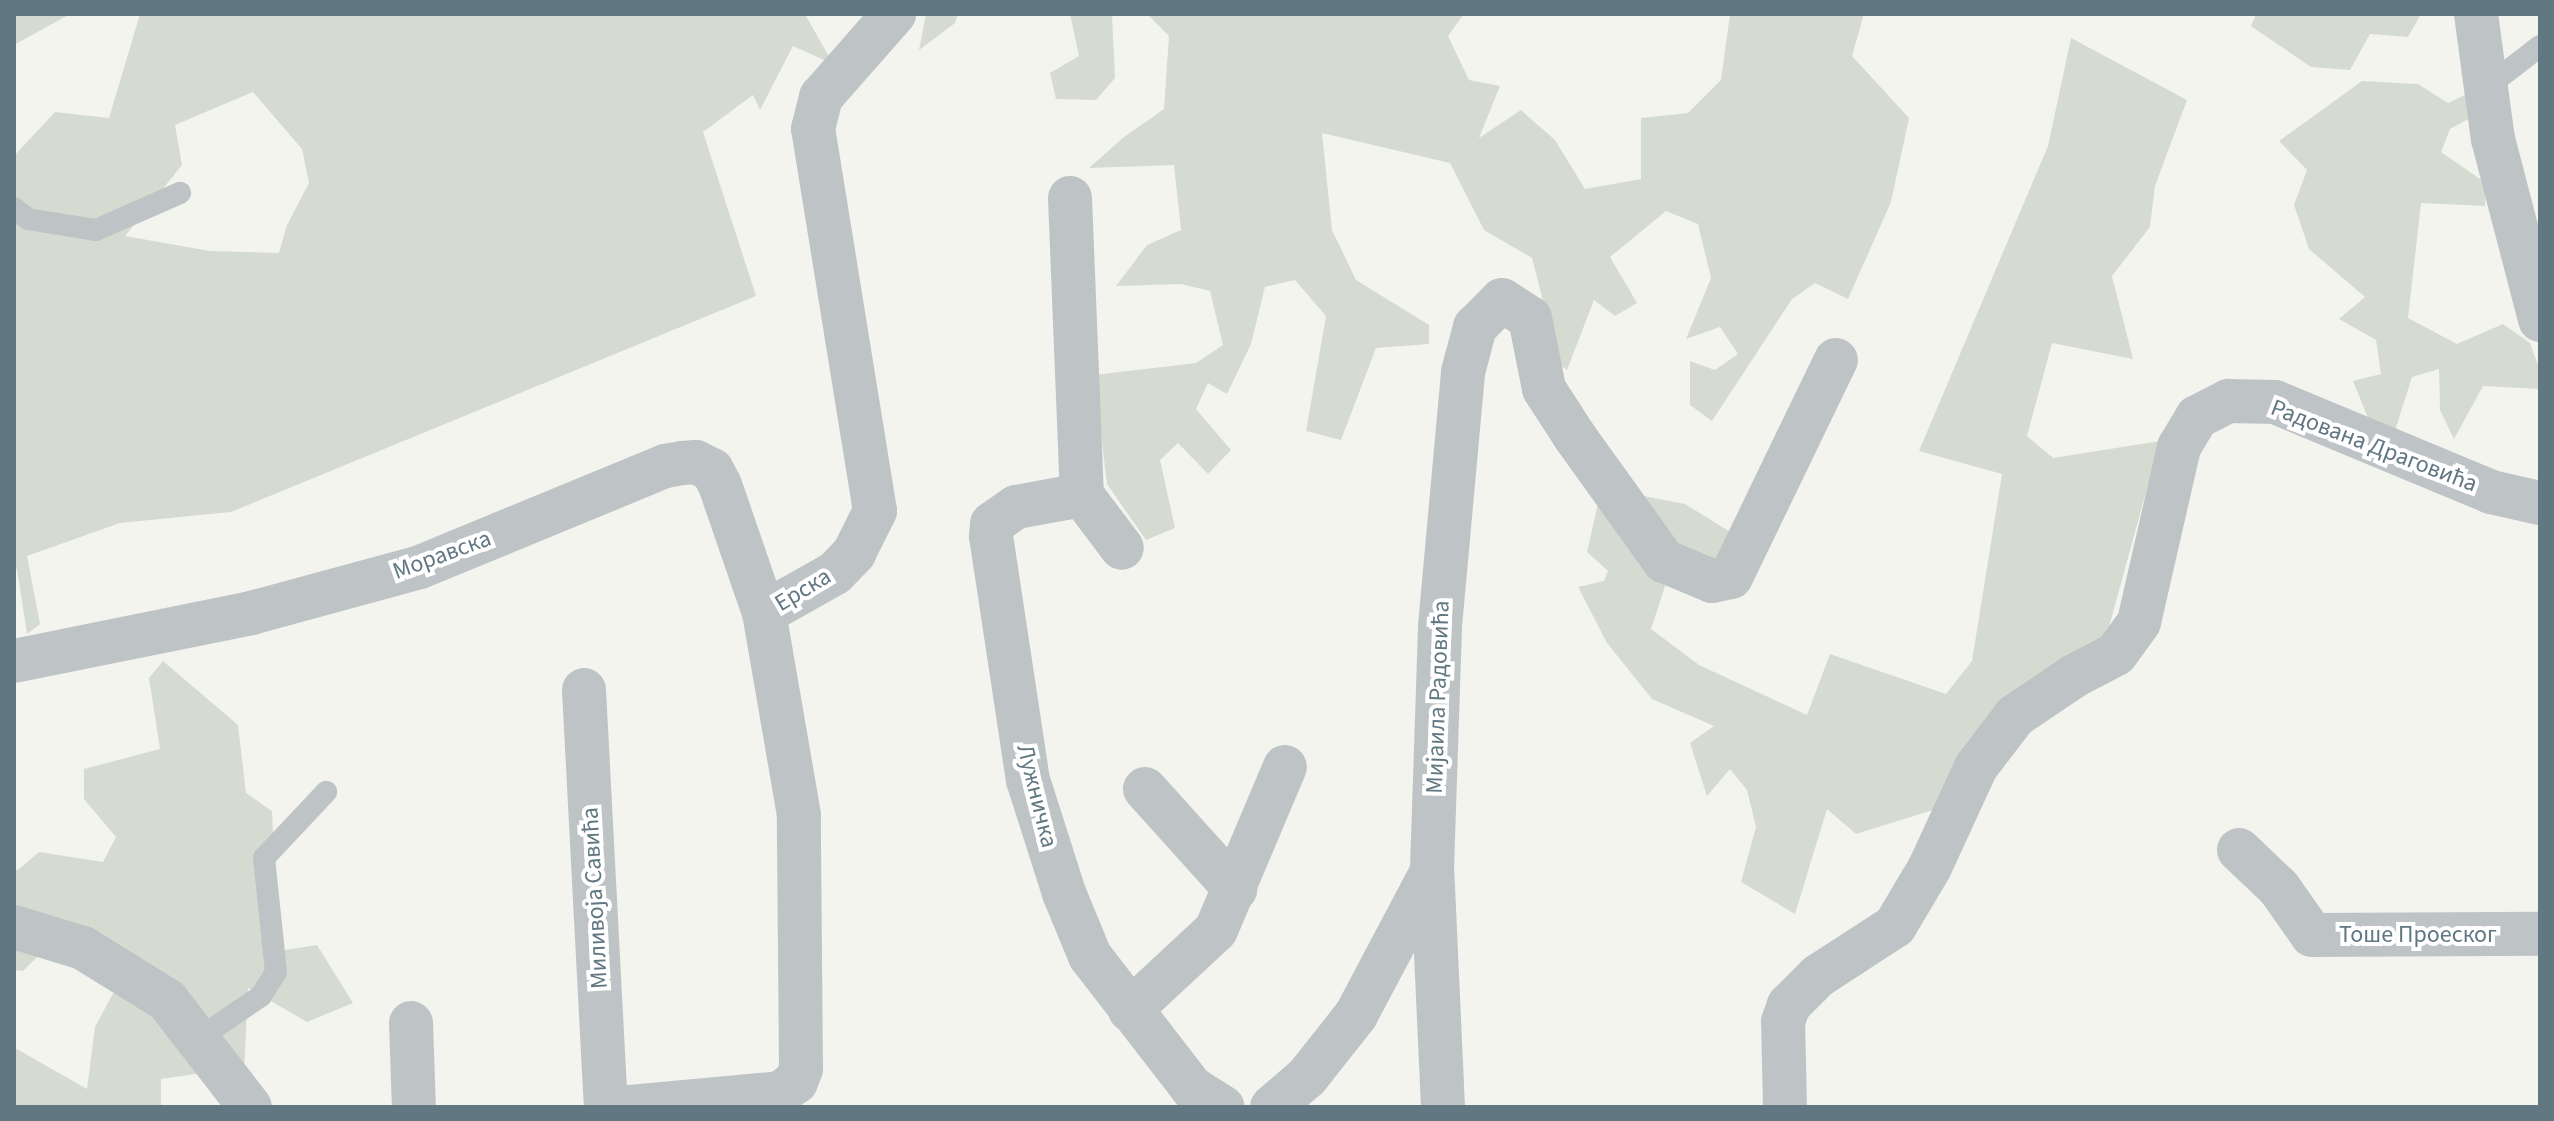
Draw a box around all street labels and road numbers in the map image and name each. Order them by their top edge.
street label: Радована Драговића [2267,393,2481,499]
street label: Моравска [389,524,495,586]
street label: Ерска [770,562,836,618]
street label: Мијаила Радовића [1420,600,1456,794]
street label: Лужничка [1010,741,1064,851]
street label: Миливоја Савића [576,806,614,990]
street label: Тоше Проеског [2339,921,2497,949]

